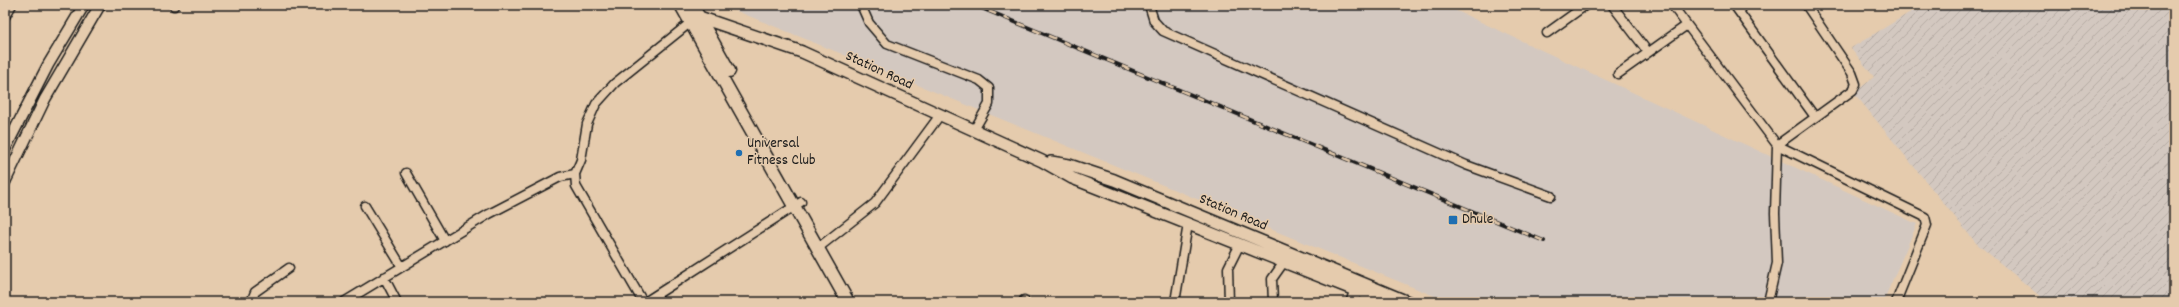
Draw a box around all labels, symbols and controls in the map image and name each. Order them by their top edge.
street label: Station Road [841,46,917,96]
place label: Universal Fitness Club [747,133,816,172]
marker: Universal Fitness Club [734,148,744,158]
street label: Station Road [1195,189,1271,237]
place label: Dhule [1462,209,1494,231]
marker: Dhule [1447,214,1459,226]

